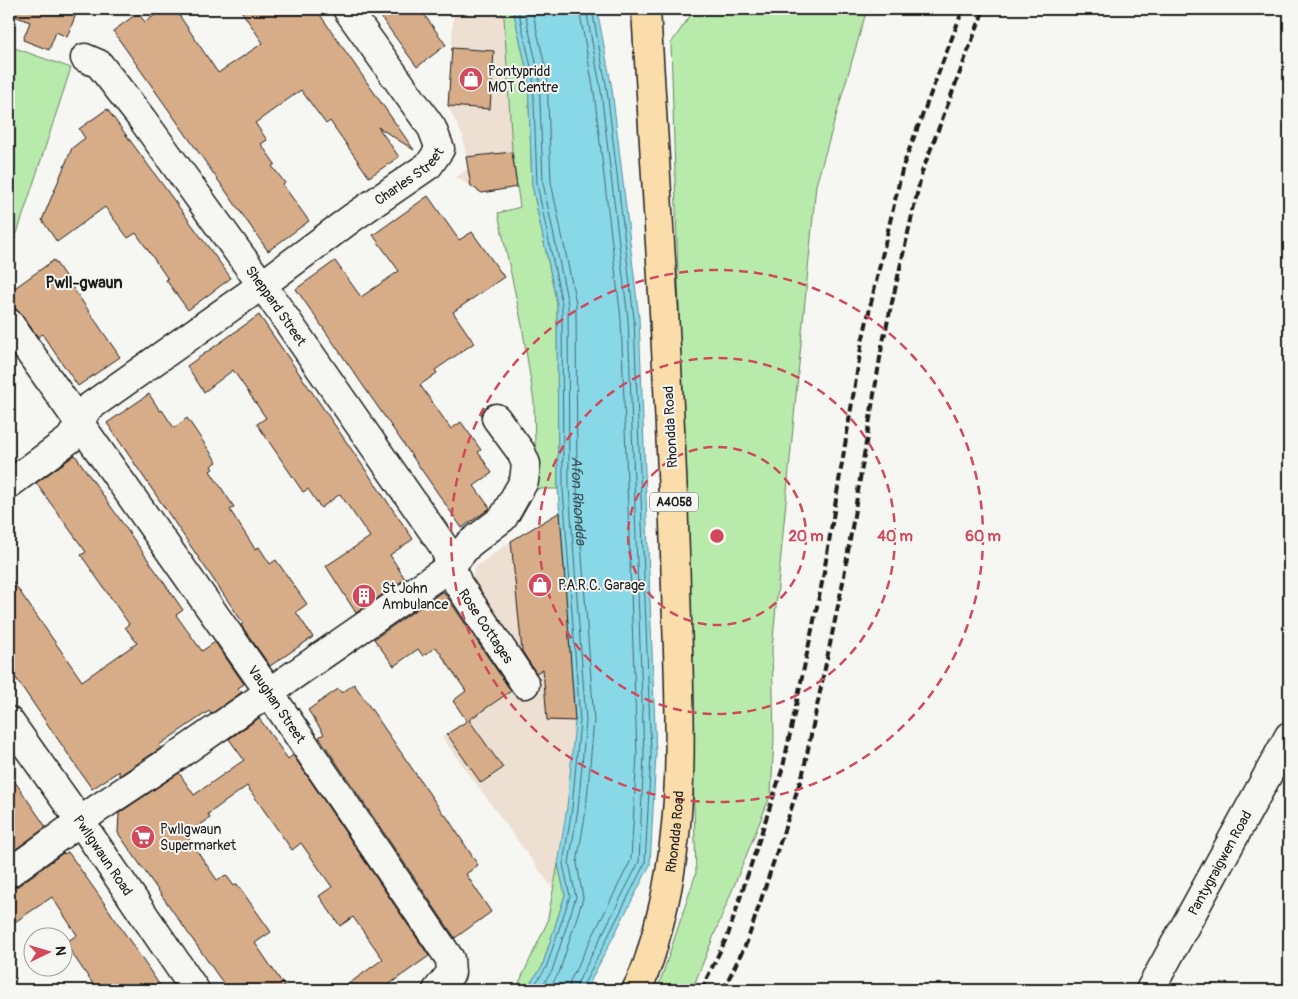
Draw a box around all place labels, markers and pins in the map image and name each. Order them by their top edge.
place label: Pontypridd MOT Centre [488,63,558,96]
shop icon: Pontypridd MOT Centre [458,66,484,92]
centre of rings [708,527,726,545]
shop icon: P.A.R.C. Garage [527,572,553,598]
place label: P.A.R.C. Garage [558,577,645,594]
place label: St John Ambulance [382,580,449,613]
building icon: St John Ambulance [351,583,377,609]
place label: Pwllgwaun Supermarket [160,821,236,854]
supermarket icon: Pwllgwaun Supermarket [130,824,156,850]

